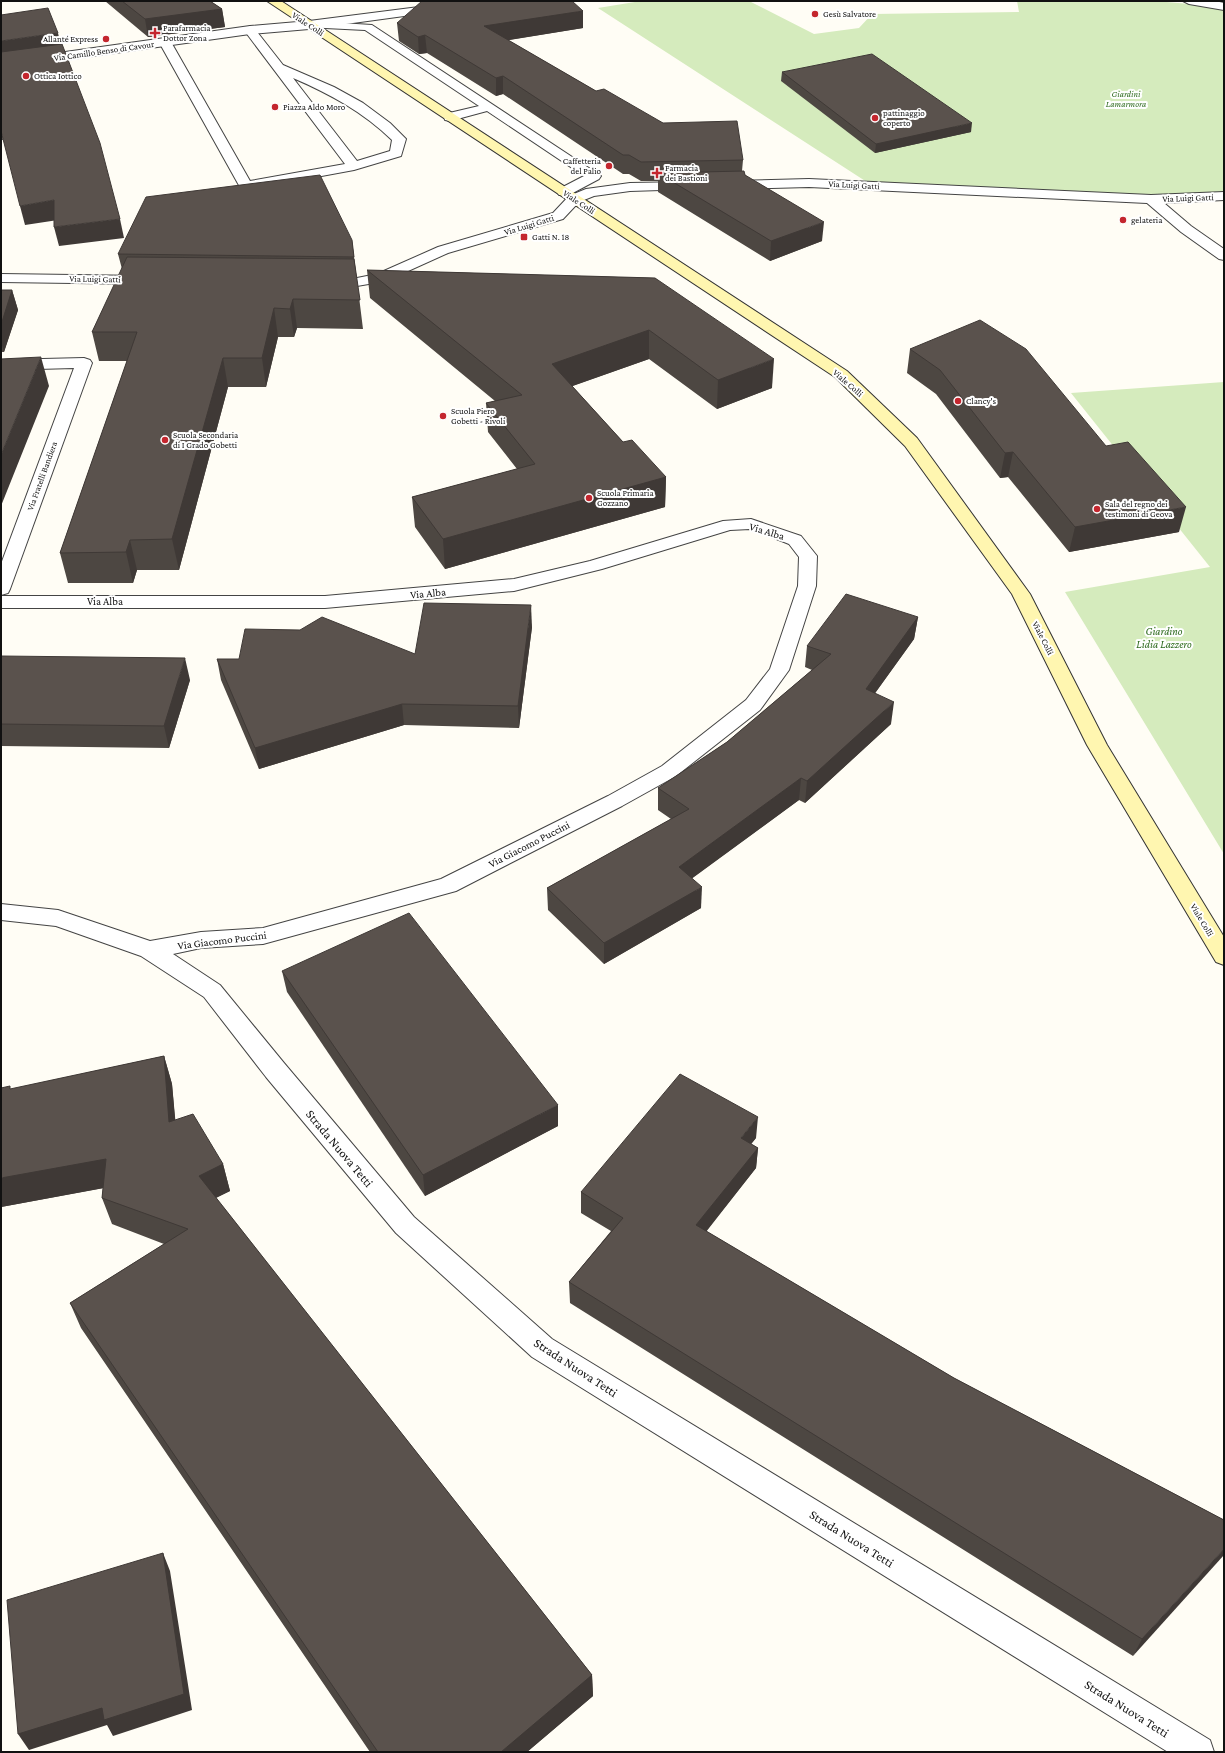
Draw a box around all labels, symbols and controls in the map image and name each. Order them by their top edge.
marker: Gesù Salvatore [810,9,820,19]
place label: Gesù Salvatore [823,9,876,19]
street label: Viale Colli [290,10,326,38]
place label: Parafarmacia Dottor Zona [163,23,210,43]
marker: Parafarmacia Dottor Zona [150,28,160,38]
place label: Allanté Express [43,34,98,44]
marker: Allanté Express [101,34,111,44]
street label: Via Camillo Benso di Cavour [53,39,156,63]
marker: Ottica Iottico [21,71,31,81]
place label: Ottica Iottico [34,71,82,81]
park label: Giardini Lamarmora [1106,89,1147,109]
marker: Piazza Aldo Moro [270,102,280,112]
place label: Piazza Aldo Moro [283,102,346,112]
place label: pattinaggio coperto [883,108,925,128]
marker: pattinaggio coperto [870,113,880,123]
place label: Caffetteria del Palio [563,156,602,176]
marker: Caffetteria del Palio [604,161,614,171]
place label: Farmacia dei Bastioni [665,163,708,183]
marker: Farmacia dei Bastioni [652,168,662,178]
street label: Via Luigi Gatti [828,179,881,191]
street label: Viale Colli [561,188,597,216]
street label: Via Luigi Gatti [1162,192,1214,204]
street label: Via Luigi Gatti [503,213,556,237]
marker: gelateria [1118,215,1128,225]
place label: gelateria [1131,215,1162,225]
marker: Gatti N. 18 [519,232,529,242]
place label: Gatti N. 18 [532,232,569,242]
street label: Via Luigi Gatti [69,274,121,284]
street label: Viale Colli [831,367,865,399]
marker: Clancy's [953,396,963,406]
place label: Clancy's [966,396,997,406]
place label: Scuola Piero Gobetti - Rivoli [451,406,506,426]
marker: Scuola Piero Gobetti - Rivoli [438,411,448,421]
place label: Scuola Secondaria di I Grado Gobetti [173,430,238,450]
marker: Scuola Secondaria di I Grado Gobetti [160,435,170,445]
street label: Via Fratelli Bandiera [25,440,59,512]
place label: Scuola Primaria Gozzano [597,488,654,508]
marker: Scuola Primaria Gozzano [584,493,594,503]
place label: Sala del regno dei testimoni di Geova [1105,499,1172,519]
marker: Sala del regno dei testimoni di Geova [1092,504,1102,514]
street label: Via Alba [748,520,786,542]
street label: Via Alba [410,585,446,601]
street label: Via Alba [87,595,123,607]
street label: Viale Colli [1030,620,1056,657]
park label: Giardino Lidia Lazzero [1136,625,1192,650]
street label: Via Giacomo Puccini [486,818,572,870]
street label: Viale Colli [1188,902,1216,939]
street label: Via Giacomo Puccini [177,929,267,951]
street label: Strada Nuova Tetti [303,1107,377,1191]
street label: Strada Nuova Tetti [531,1335,621,1400]
street label: Strada Nuova Tetti [807,1506,897,1571]
street label: Strada Nuova Tetti [1082,1676,1172,1741]

